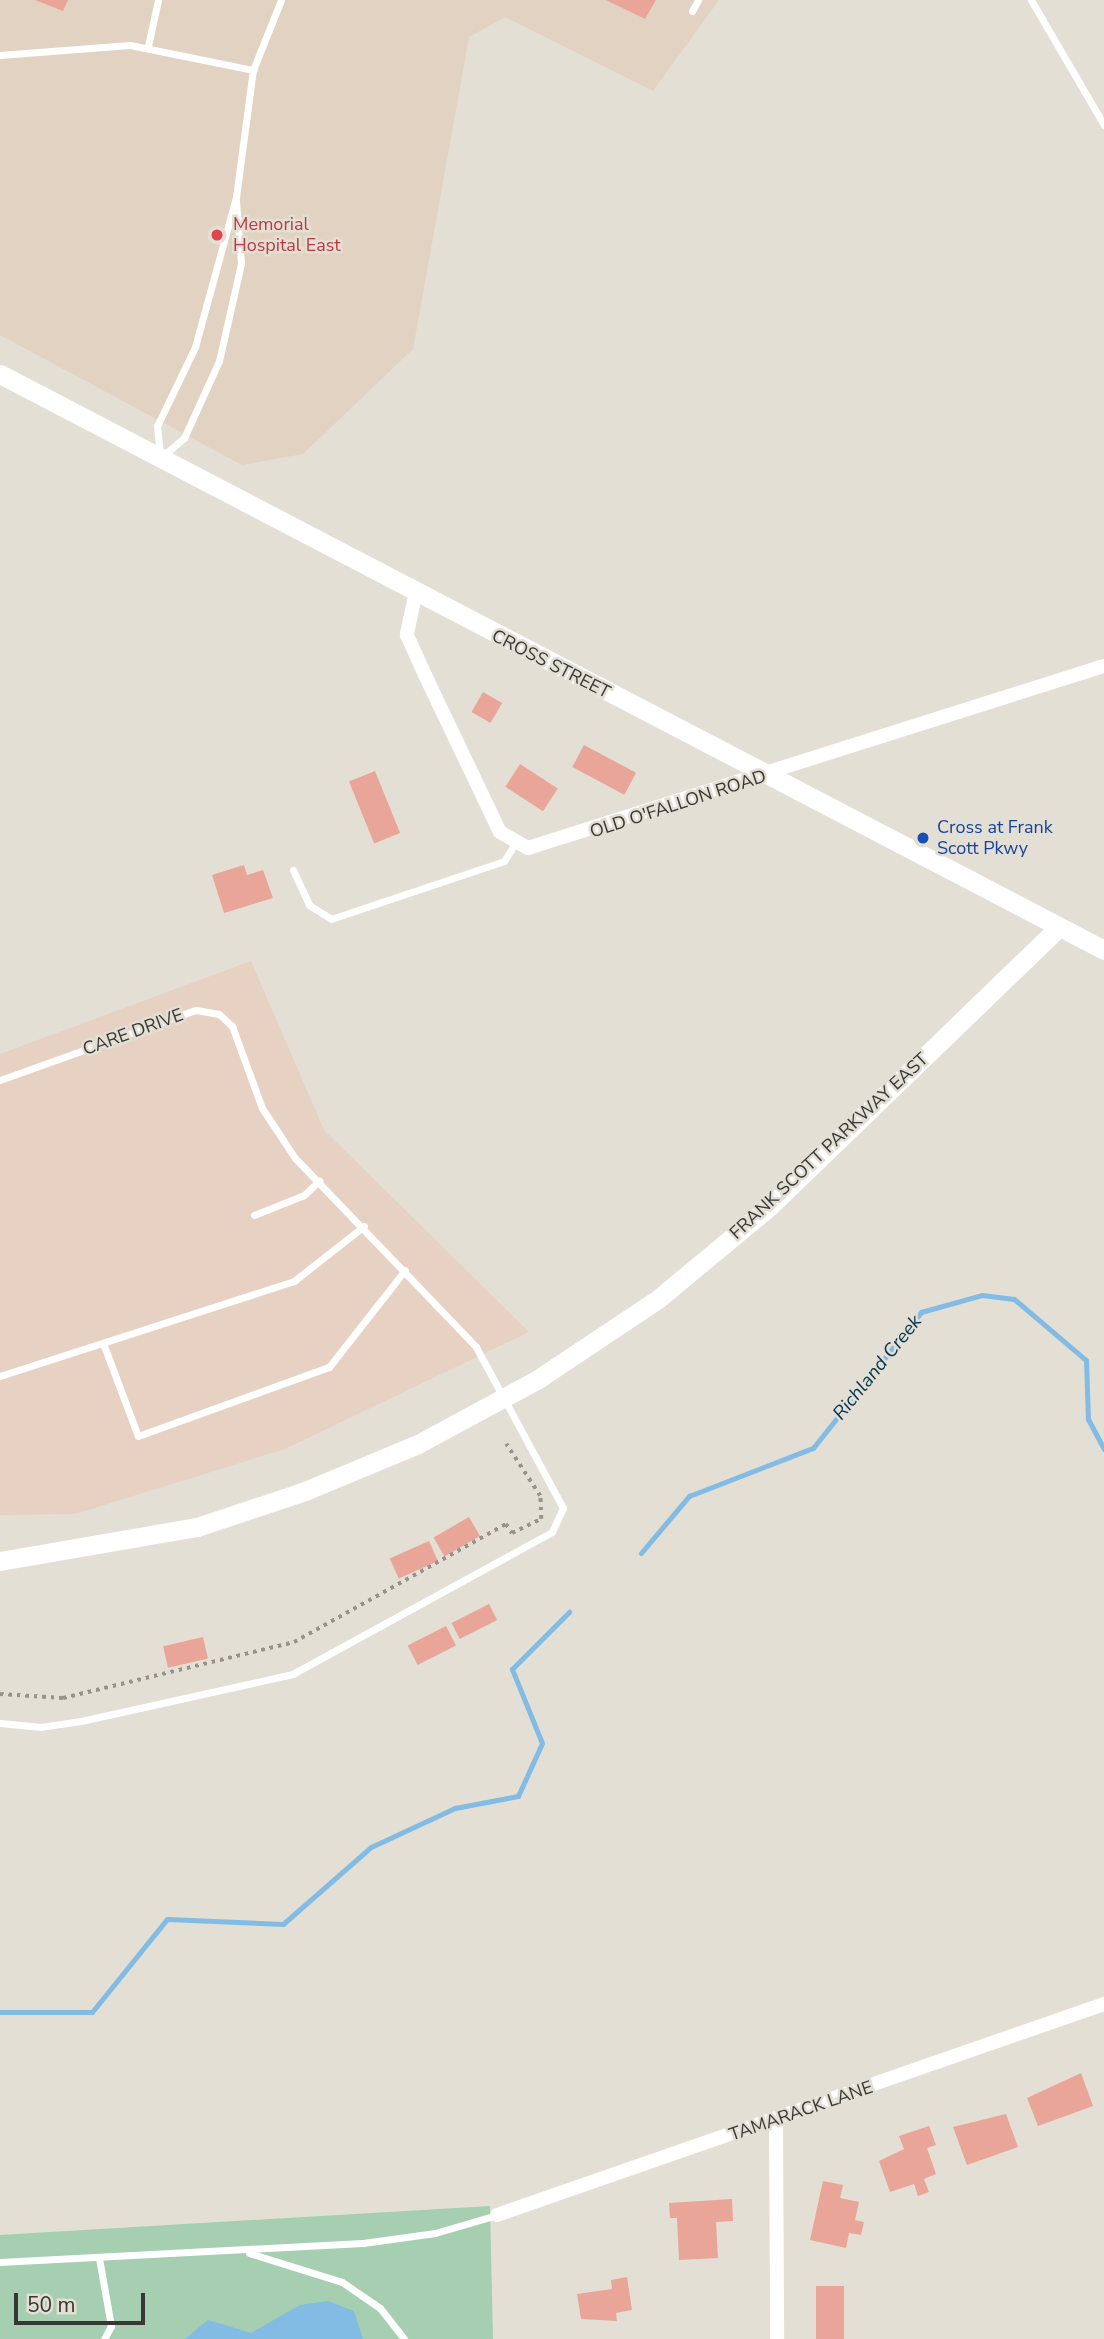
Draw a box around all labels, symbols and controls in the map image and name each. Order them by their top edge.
place label: Memorial Hospital East [233,214,341,256]
marker: Memorial Hospital East [207,225,227,245]
street label: CROSS STREET [488,625,614,703]
street label: OLD O'FALLON ROAD [587,765,769,843]
place label: Cross at Frank Scott Pkwy [937,817,1053,860]
marker: Cross at Frank Scott Pkwy [915,830,931,846]
street label: CARE DRIVE [80,1004,186,1060]
street label: FRANK SCOTT PARKWAY EAST [725,1048,933,1244]
water label: Richland Creek [829,1311,927,1425]
street label: TAMARACK LANE [726,2076,876,2146]
scale bar [18,2280,149,2324]
text: 50 m [27,2291,76,2319]

